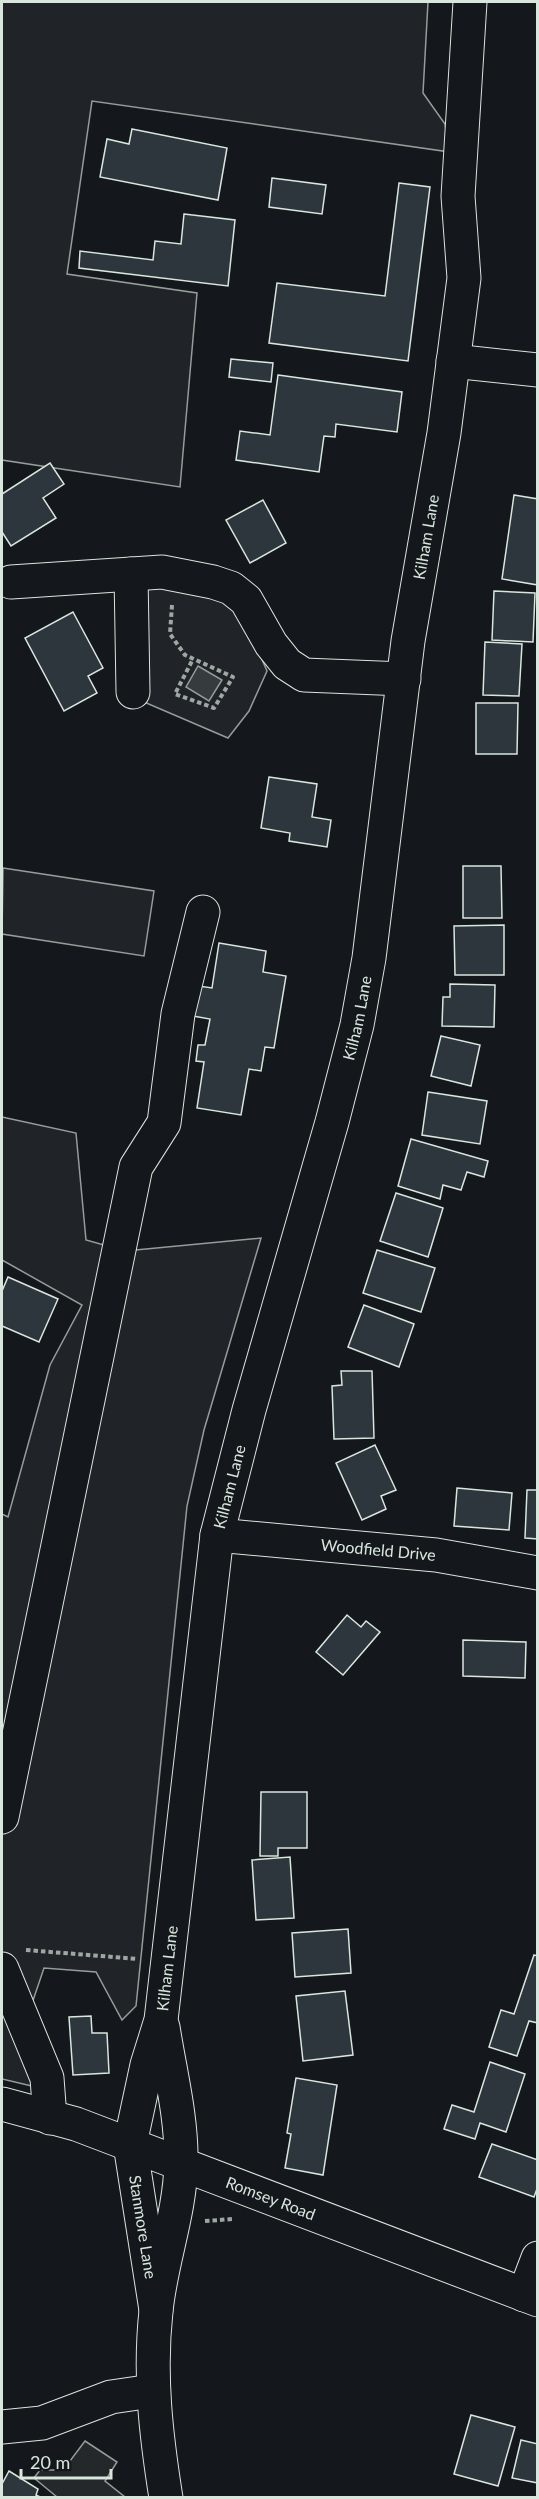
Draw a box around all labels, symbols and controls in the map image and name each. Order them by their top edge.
street label: Kilham Lane [409,493,442,581]
street label: Kilham Lane [338,974,375,1062]
street label: Kilham Lane [209,1443,249,1531]
street label: Woodfield Drive [320,1535,437,1564]
street label: Kilham Lane [152,1924,181,2012]
street label: Romsey Road [223,2172,318,2223]
street label: Stanmore Lane [126,2174,161,2280]
scale bar [21,2442,111,2480]
text: 20 m [30,2451,70,2473]

